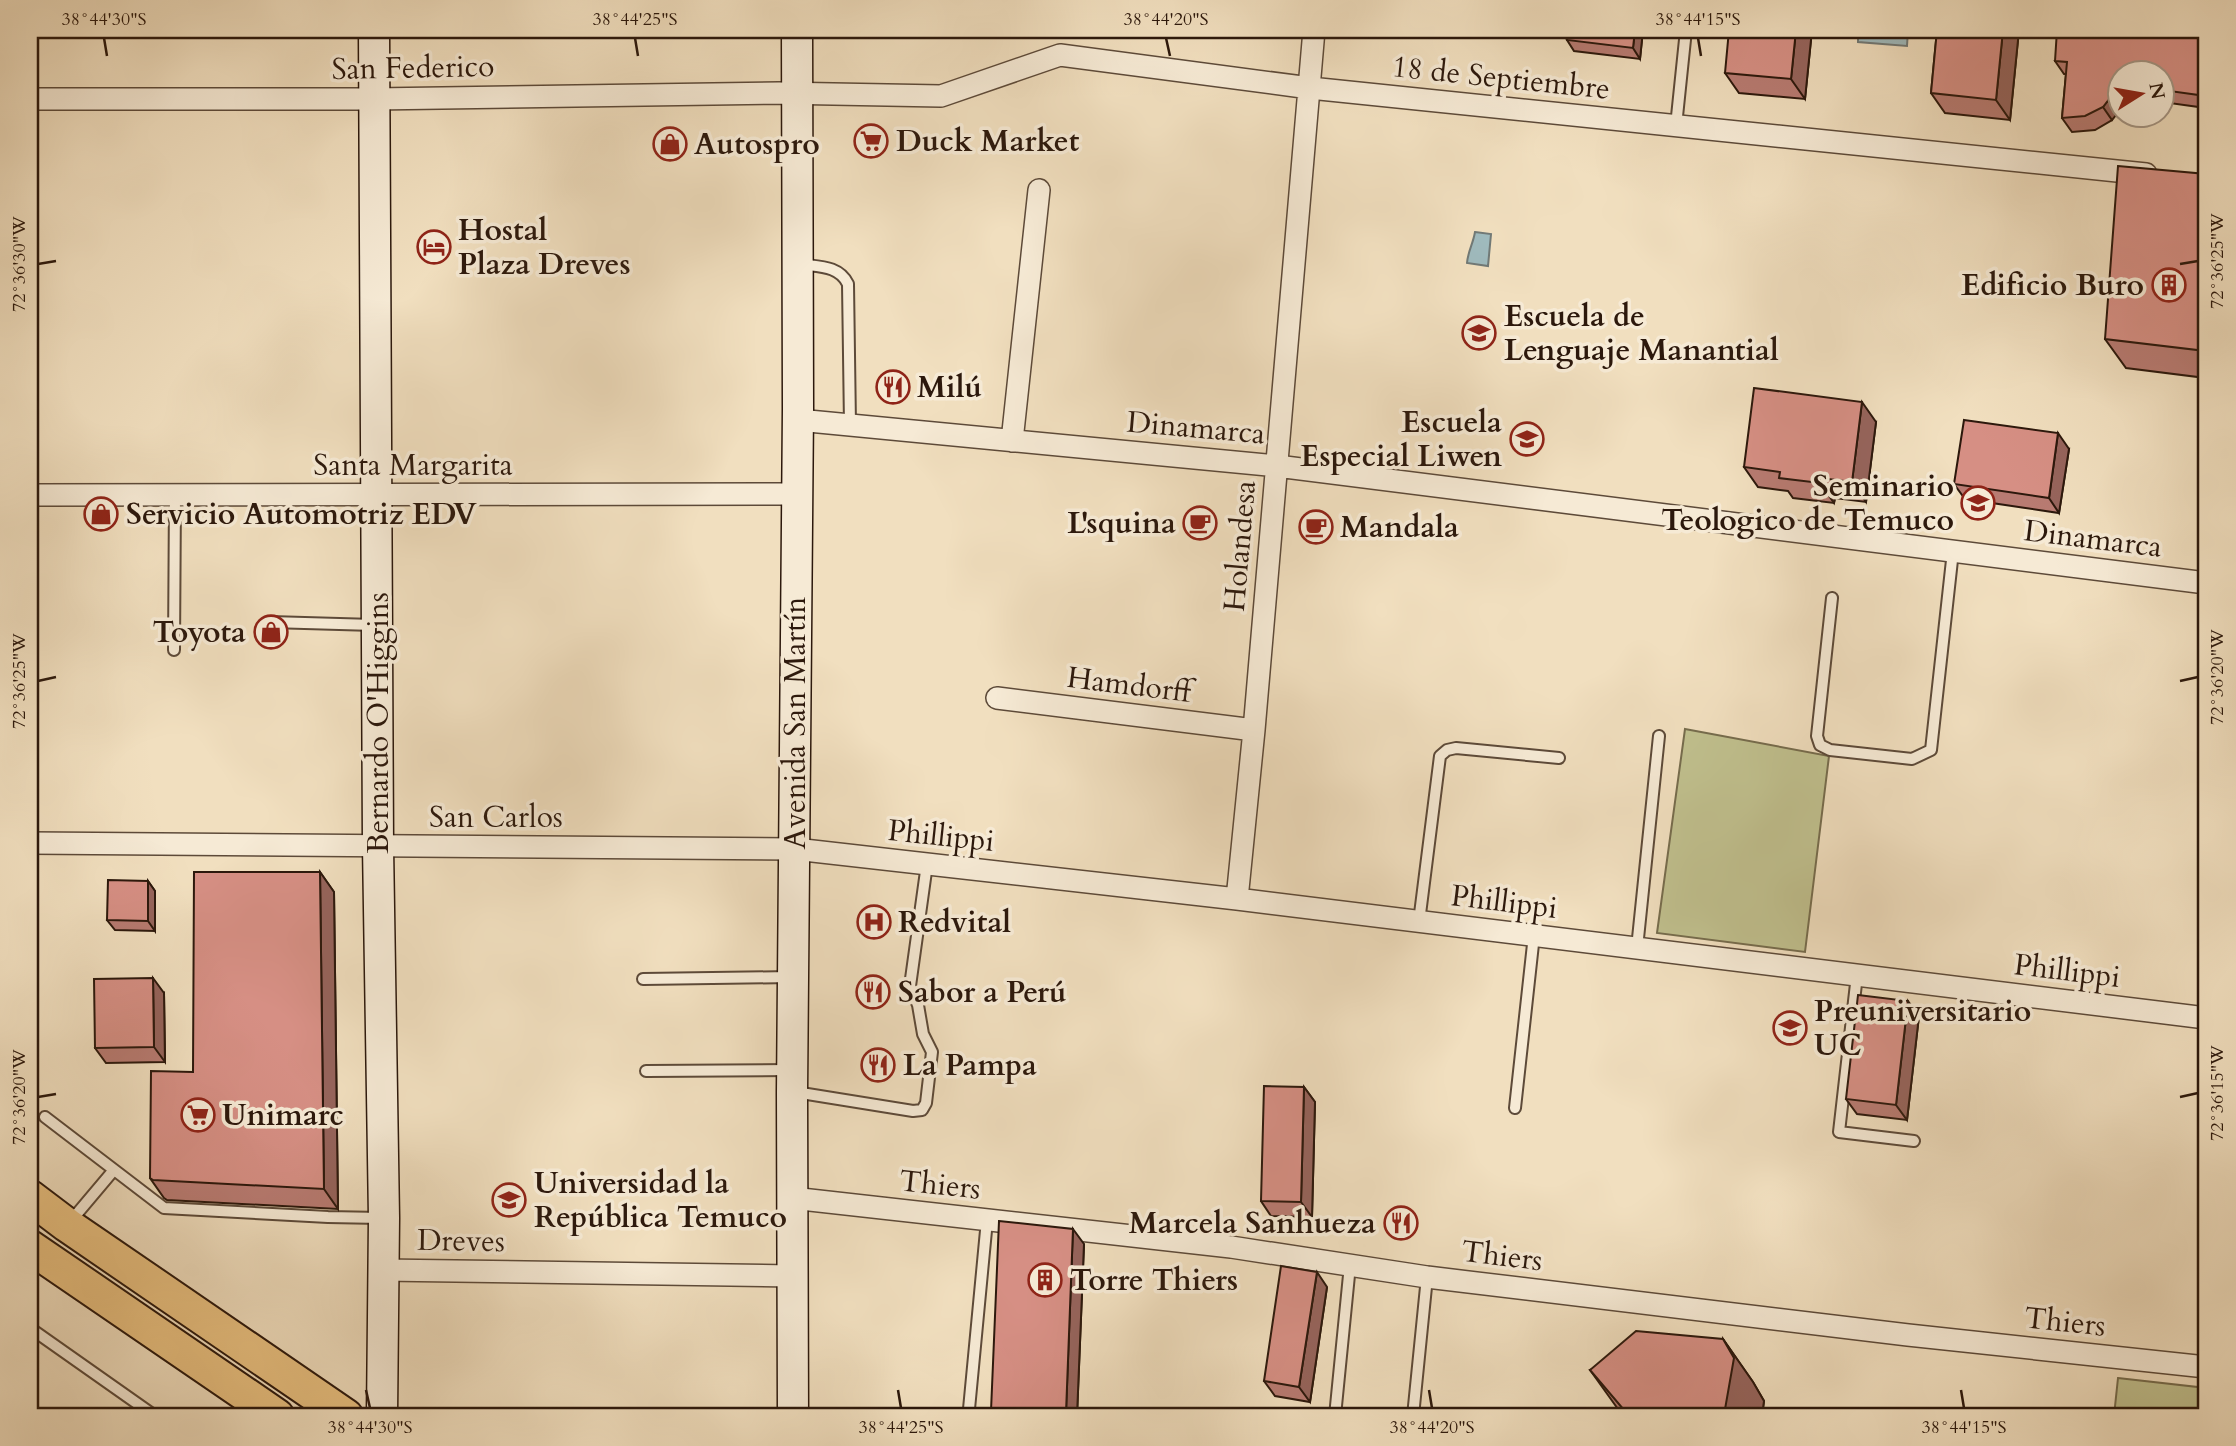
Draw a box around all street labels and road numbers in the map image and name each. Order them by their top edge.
street label: San Federico [331,46,495,90]
street label: 18 de Septiembre [1390,46,1612,110]
street label: Dinamarca [1125,402,1267,454]
street label: Santa Margarita [313,445,513,486]
street label: Holandesa [1214,479,1266,613]
street label: Dinamarca [2022,510,2164,568]
street label: Bernardo O'Higgins [358,592,399,854]
street label: Avenida San Martín [775,597,816,849]
street label: Hamdorff [1065,657,1198,714]
street label: San Carlos [429,797,563,838]
street label: Phillippi [886,810,996,862]
street label: Phillippi [1449,875,1559,929]
street label: Phillippi [2012,944,2122,998]
street label: Thiers [897,1160,983,1210]
street label: Dreves [417,1220,505,1262]
street label: Thiers [1459,1231,1545,1281]
street label: Thiers [2022,1297,2108,1347]

